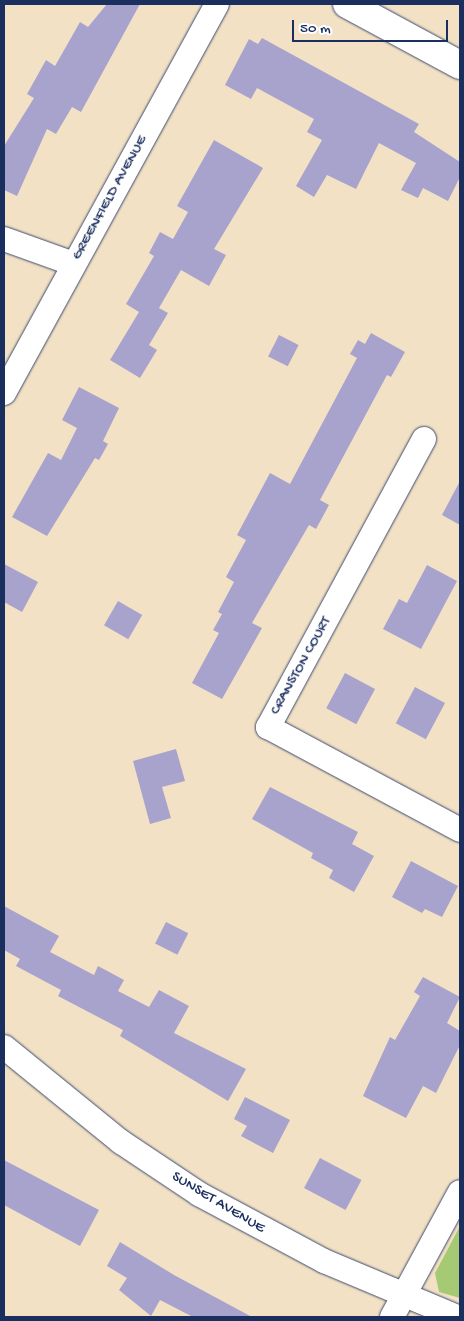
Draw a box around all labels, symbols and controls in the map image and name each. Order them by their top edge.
scale bar [294,10,450,42]
text: 50 m [300,20,331,38]
street label: GREENFIELD AVENUE [68,133,152,263]
street label: CRANSTON COURT [267,614,335,718]
street label: SUNSET AVENUE [168,1168,268,1238]

